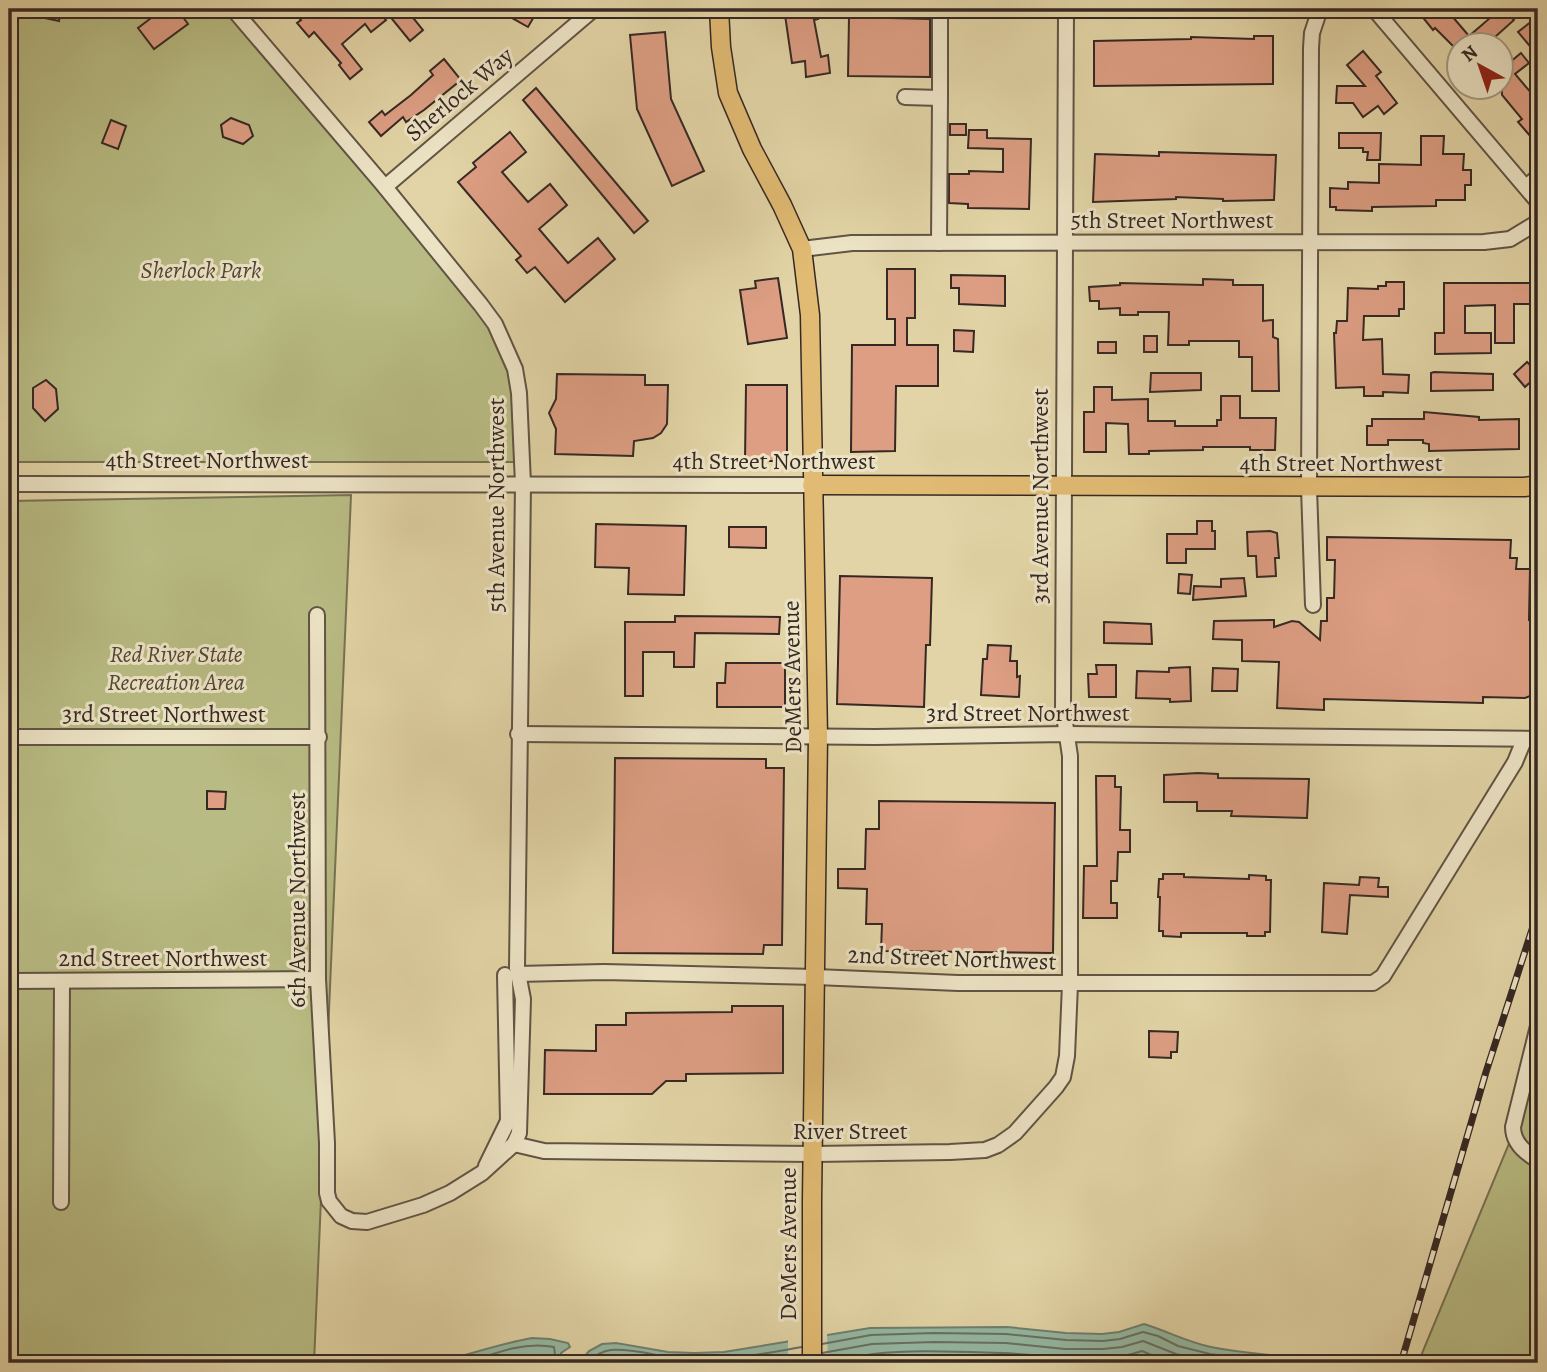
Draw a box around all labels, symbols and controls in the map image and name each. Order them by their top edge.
north arrow [1446,32,1516,102]
street label: Sherlock Way [398,39,520,149]
text: N [1456,39,1483,68]
street label: 5th Street Northwest [1071,204,1273,236]
park label: Sherlock Park [141,254,262,286]
street label: 3rd Avenue Northwest [1024,388,1056,604]
street label: 5th Avenue Northwest [480,397,512,613]
street label: 4th Street Northwest [105,444,309,476]
street label: 4th Street Northwest [672,445,876,477]
street label: 4th Street Northwest [1239,447,1443,479]
street label: DeMers Avenue [775,600,809,754]
park label: Red River State Recreation Area [107,638,245,698]
street label: 3rd Street Northwest [926,697,1130,729]
street label: 3rd Street Northwest [62,698,266,730]
street label: 6th Avenue Northwest [281,792,313,1008]
street label: 2nd Street Northwest [847,938,1057,978]
street label: 2nd Street Northwest [58,942,268,974]
street label: River Street [792,1115,908,1147]
street label: DeMers Avenue [772,1167,804,1321]

